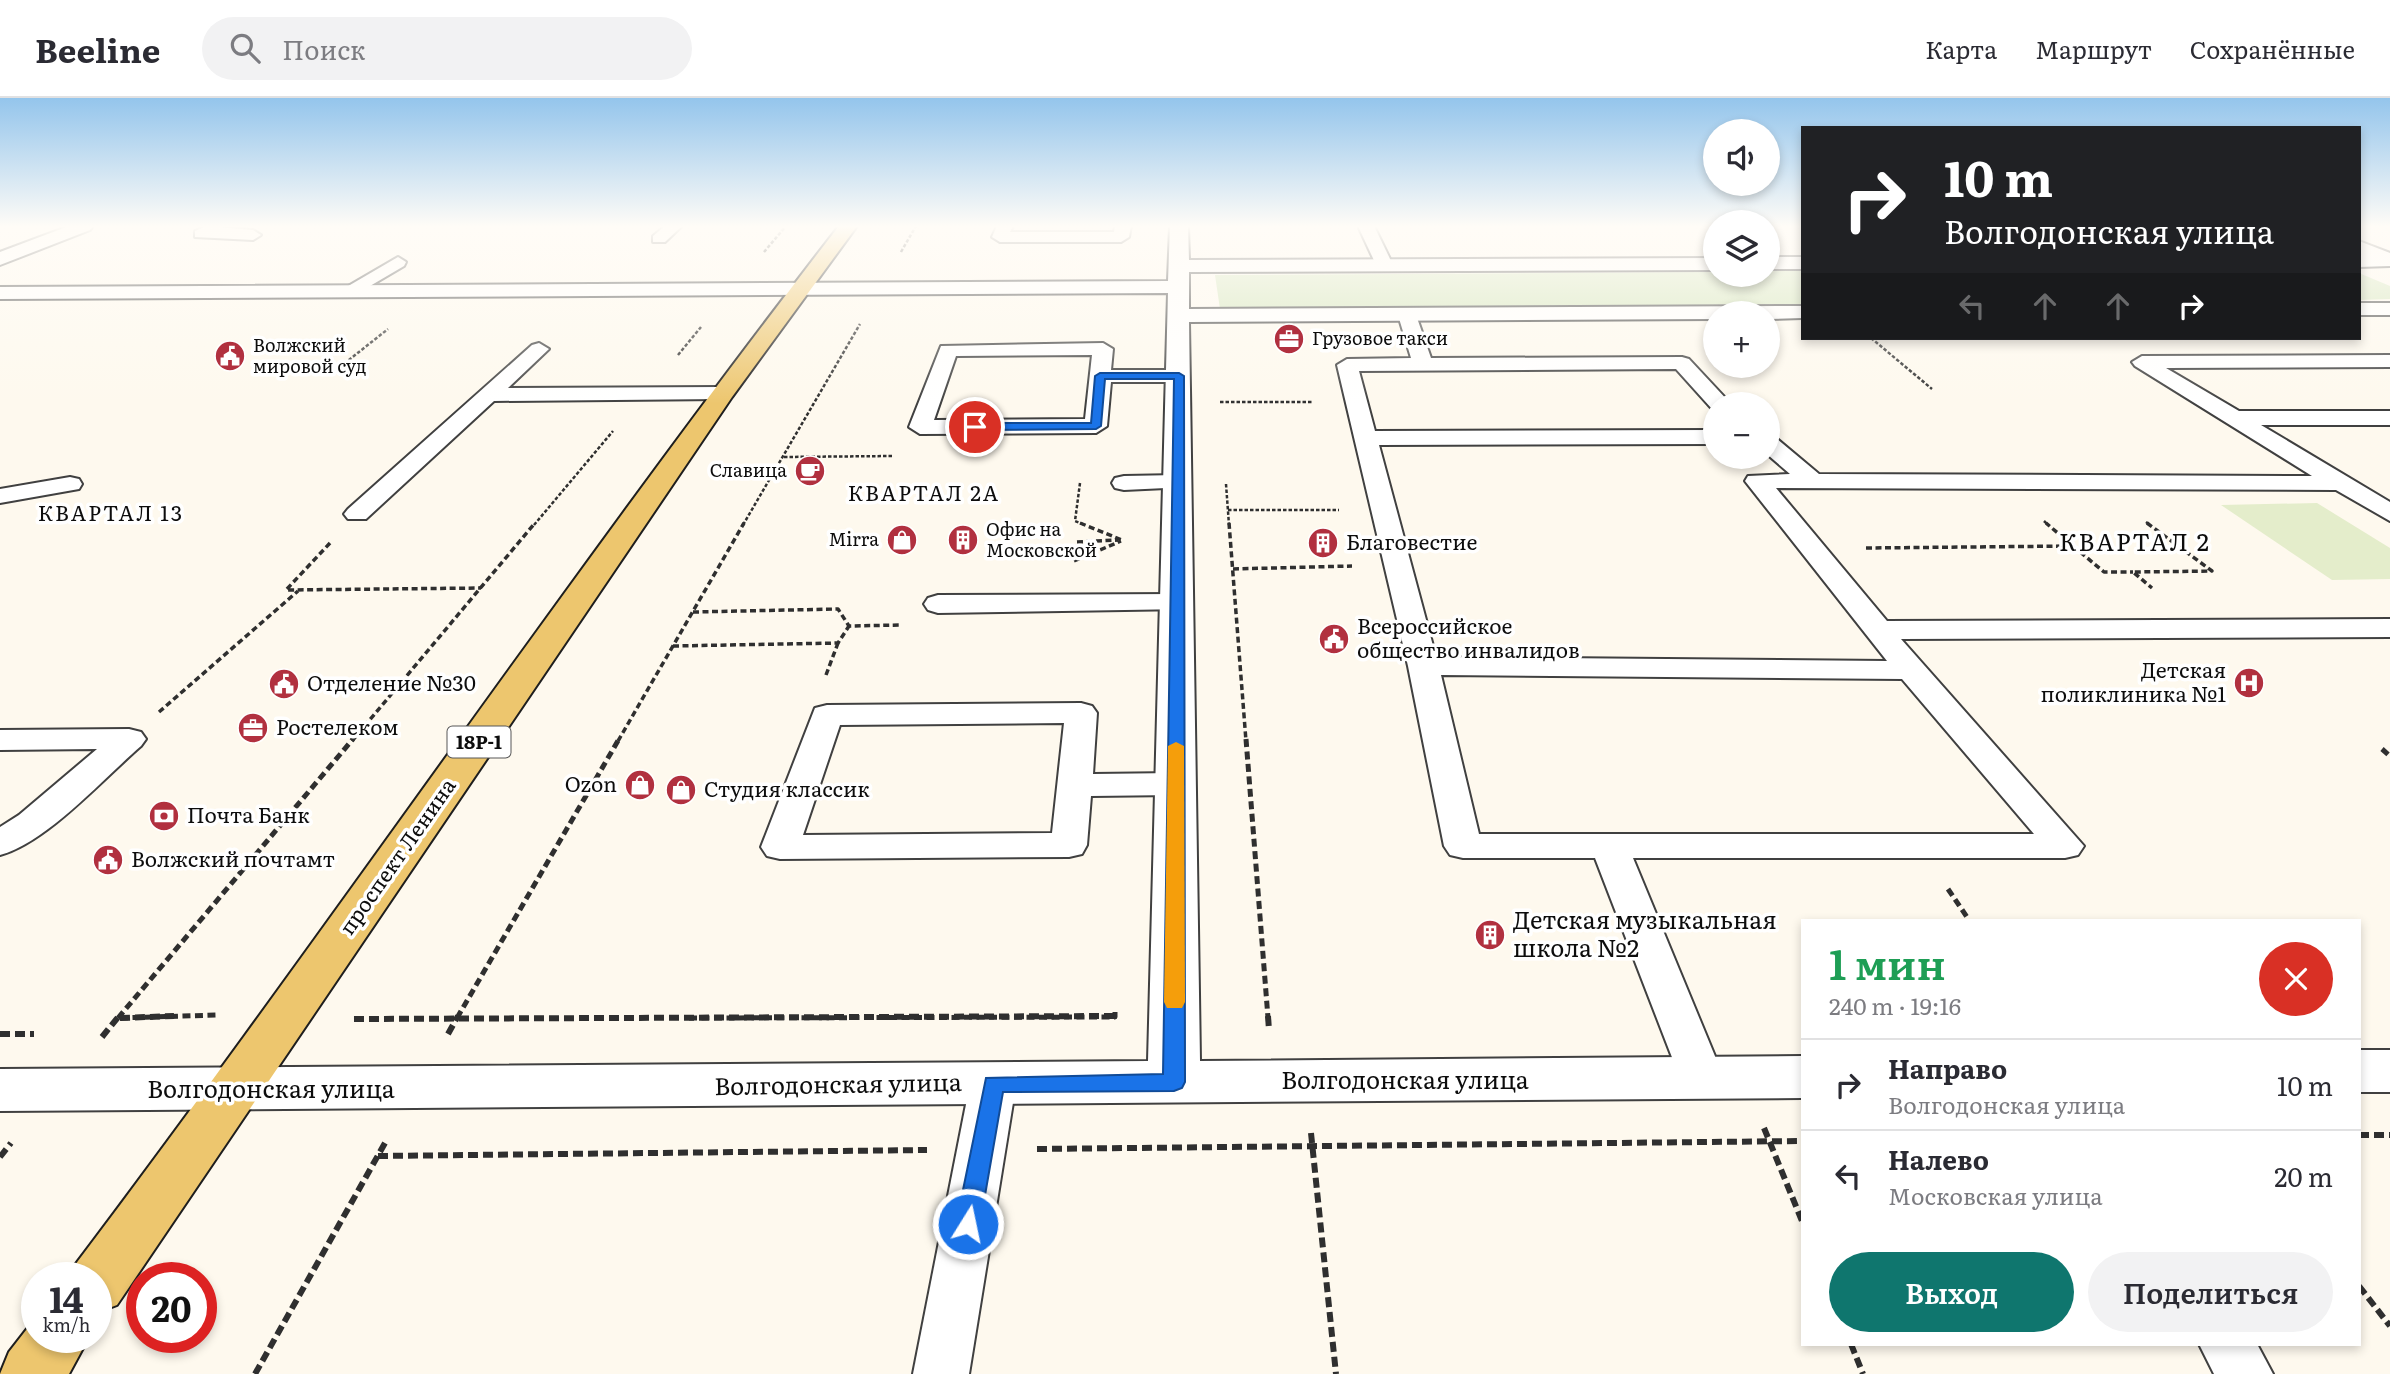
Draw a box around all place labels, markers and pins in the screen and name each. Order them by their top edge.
office icon: Грузовое такси [1272,322,1306,356]
place label: Грузовое такси [1312,324,1448,351]
place label: Волжский мировой суд [253,331,367,379]
public building icon: Волжский мировой суд [213,339,247,373]
pin [945,397,1005,457]
cafe icon: Славица [793,454,827,488]
place label: Славица [710,456,787,483]
place label: Офис на Московской [986,515,1097,563]
shop icon: Mirra [885,523,919,557]
building icon: Офис на Московской [946,523,980,557]
place label: Mirra [828,525,879,552]
place label: Благовестие [1346,525,1477,556]
building icon: Благовестие [1306,526,1340,560]
place label: Всероссийское общество инвалидов [1357,609,1580,664]
public building icon: Всероссийское общество инвалидов [1317,622,1351,656]
place label: Детская поликлиника №1 [2041,653,2226,708]
place label: Отделение №30 [307,666,476,697]
hospital icon: Детская поликлиника №1 [2232,666,2266,700]
public building icon: Отделение №30 [267,667,301,701]
place label: Ростелеком [276,710,399,741]
office icon: Ростелеком [236,711,270,745]
place label: Ozon [565,767,617,798]
shop icon: Ozon [623,768,657,802]
place label: Студия классик [704,772,870,803]
shop icon: Студия классик [664,773,698,807]
place label: Почта Банк [187,798,310,829]
bank icon: Почта Банк [147,799,181,833]
place label: Волжский почтамт [131,842,335,873]
public building icon: Волжский почтамт [91,843,125,877]
place label: Детская музыкальная школа №2 [1513,901,1777,964]
building icon: Детская музыкальная школа №2 [1473,918,1507,952]

